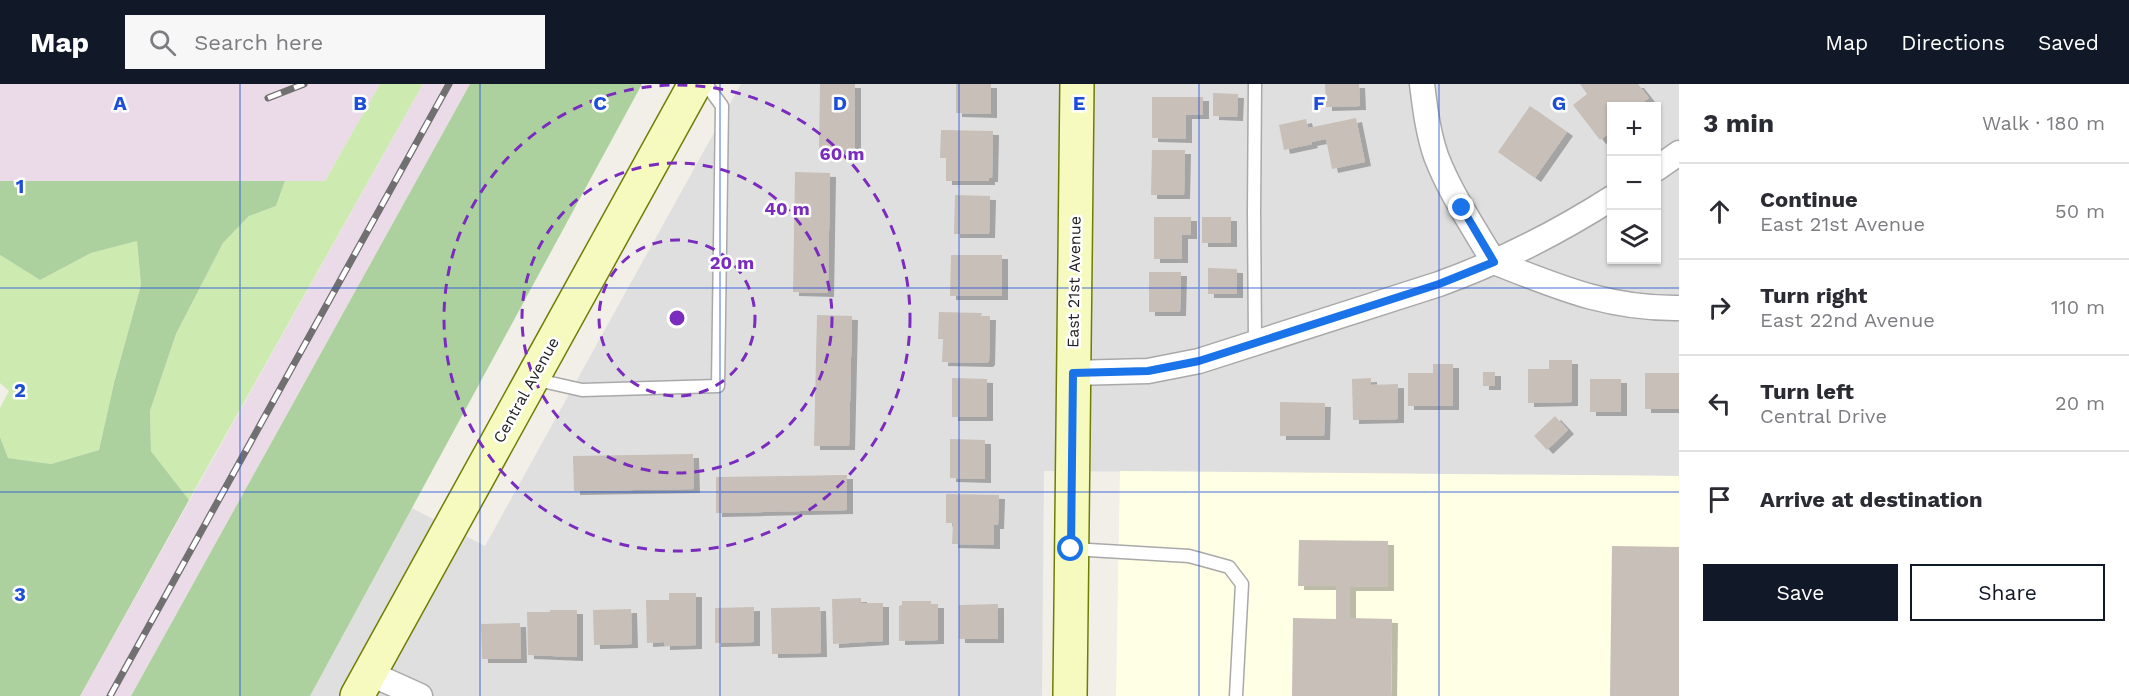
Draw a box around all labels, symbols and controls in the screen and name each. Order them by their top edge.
search box [125,15,545,69]
text: Map [30,26,89,59]
icon: search [146,26,179,59]
text: Search here [194,30,323,55]
text: Map [1825,30,1868,55]
text: Directions [1901,30,2005,55]
text: Saved [2038,30,2099,55]
text: A [113,91,127,115]
text: B [353,91,367,115]
text: C [593,91,607,115]
text: D [833,91,847,115]
text: E [1073,91,1085,115]
text: F [1313,91,1325,115]
text: G [1552,91,1566,115]
map controls [1607,102,1661,264]
button: + [1607,102,1661,156]
text: 3 min [1703,108,1774,138]
text: Walk · 180 m [1982,111,2105,135]
text: 60 m [820,143,864,164]
button: − [1607,156,1661,210]
text: 1 [16,174,24,198]
text: Continue [1760,187,1858,212]
route end [1448,194,1474,220]
icon: ahead [1703,195,1736,228]
text: 40 m [764,198,810,219]
text: 50 m [2055,199,2105,223]
button: layers [1607,210,1661,264]
text: East 21st Avenue [1760,212,1925,236]
street label: East 21st Avenue [1063,216,1085,348]
text: 20 m [710,252,754,273]
text: Turn right [1760,283,1867,308]
icon: right [1703,291,1736,324]
text: 110 m [2051,295,2105,319]
centre of rings [667,308,687,328]
text: East 22nd Avenue [1760,308,1935,332]
street label: Central Avenue [489,334,563,446]
text: 2 [14,378,26,402]
text: Turn left [1760,379,1854,404]
icon: left [1703,387,1736,420]
text: 20 m [2055,391,2105,415]
text: Central Drive [1760,404,1887,428]
icon: arrive [1703,483,1736,516]
text: Arrive at destination [1760,487,1983,512]
route start [1057,535,1083,561]
button: Save [1703,564,1898,621]
button: Share [1910,564,2105,621]
text: 3 [14,582,26,606]

